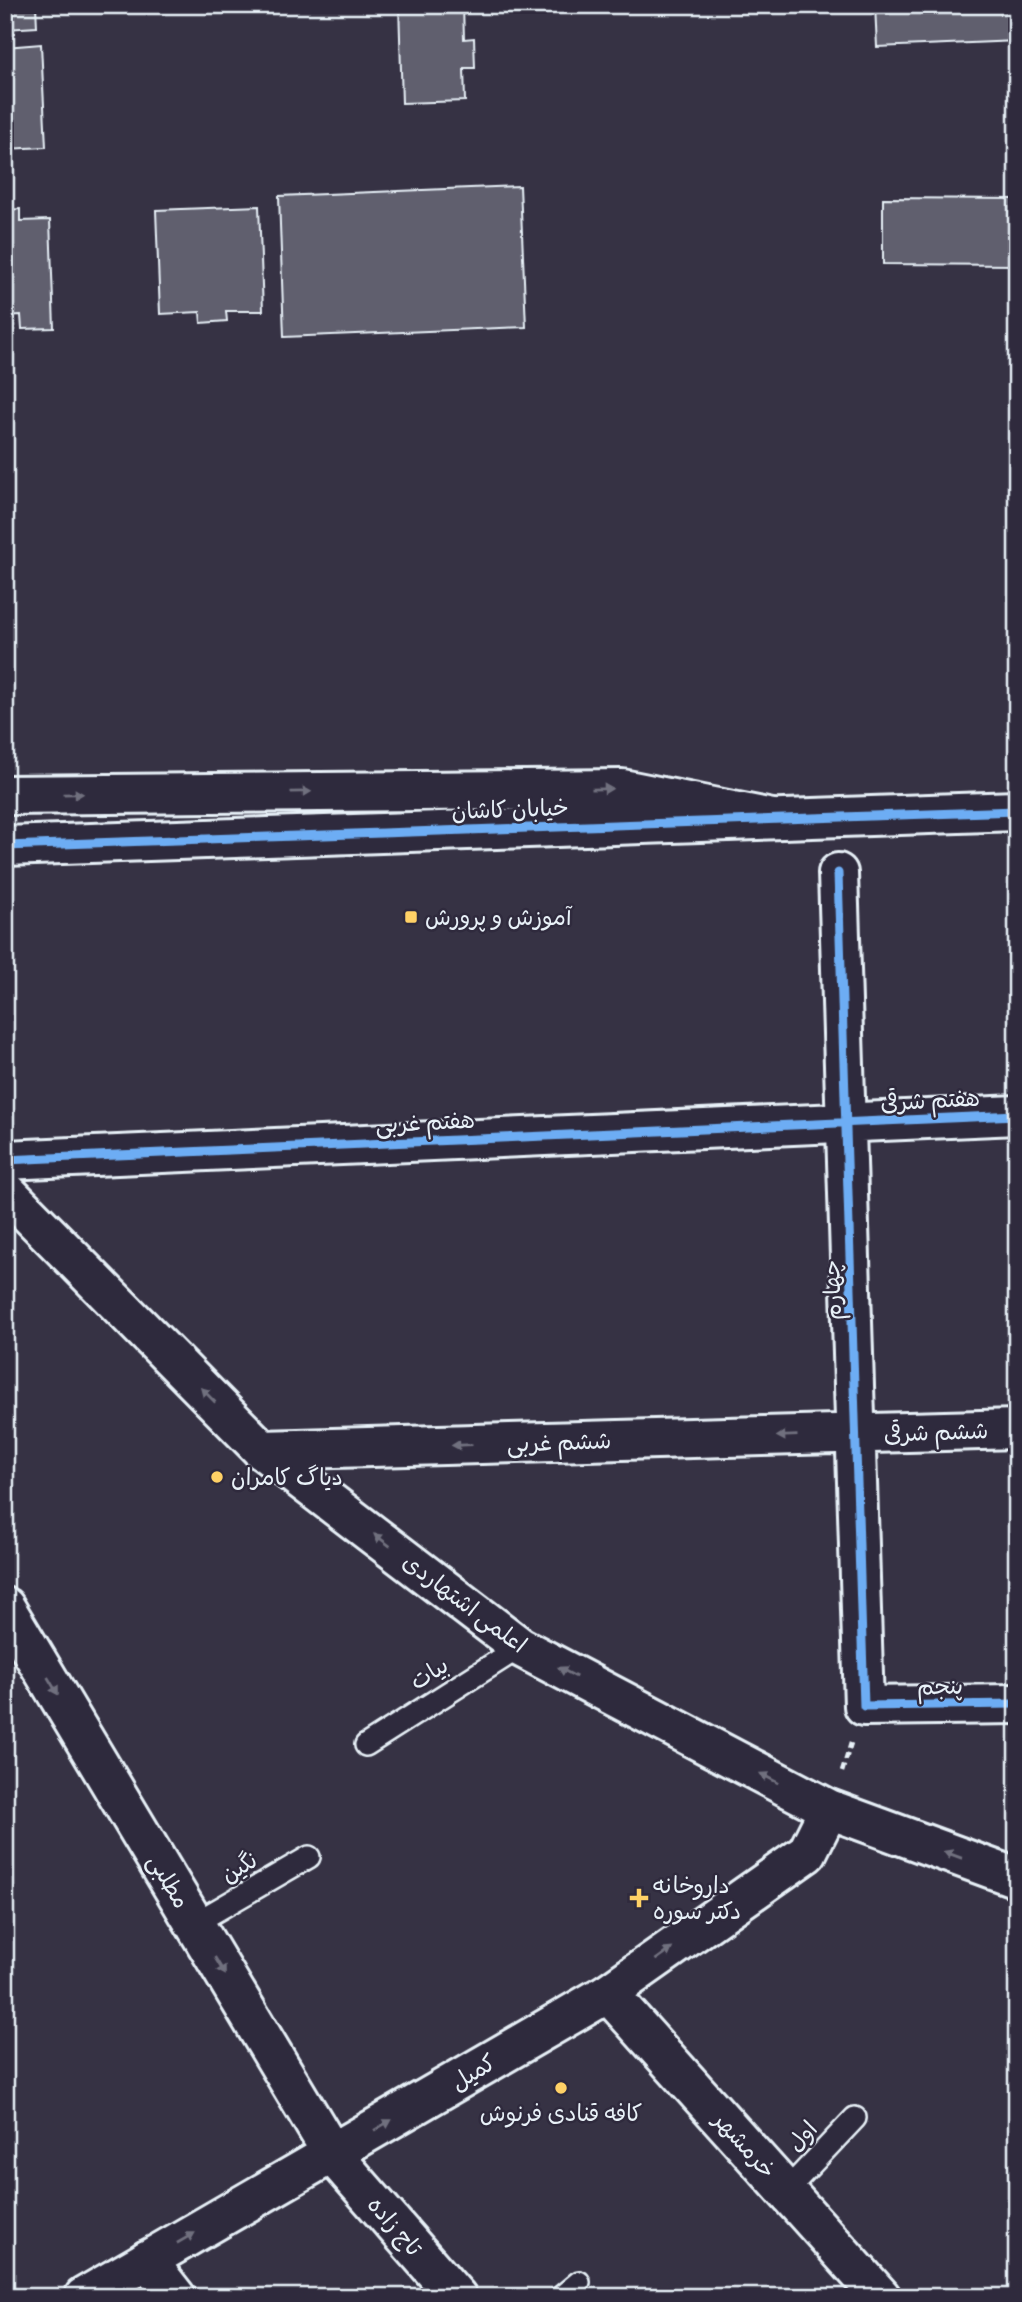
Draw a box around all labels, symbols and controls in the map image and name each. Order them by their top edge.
one-way arrow [591,783,613,795]
one-way arrow [290,786,312,798]
one-way arrow [63,788,85,800]
street label: خیابان کاشان [451,793,569,825]
place label: آموزش و پرورش [425,903,573,932]
marker: آموزش و پرورش [403,909,419,925]
street label: هفتم شرقی [880,1083,981,1121]
street label: هفتم غربی [375,1105,476,1143]
street label: چهارم [817,1259,851,1321]
one-way arrow [199,1387,216,1404]
street label: ششم شرقی [883,1416,989,1452]
street label: ششم غربی [506,1426,612,1462]
one-way arrow [776,1430,798,1442]
one-way arrow [451,1439,473,1450]
place label: دیاگ کامران [231,1463,343,1491]
marker: دیاگ کامران [209,1469,225,1485]
one-way arrow [373,1534,391,1548]
street label: اعلمی اشتهاردی [397,1547,533,1660]
street label: بیات [405,1651,453,1695]
one-way arrow [557,1666,577,1677]
street label: پنجم [917,1672,963,1704]
one-way arrow [47,1677,59,1696]
one-way arrow [758,1772,778,1784]
street label: نگین [216,1846,262,1888]
street label: مطلبی [141,1849,196,1914]
one-way arrow [942,1849,963,1860]
place label: داروخانه دکتر سوره [653,1871,741,1925]
marker: داروخانه دکتر سوره [631,1890,647,1906]
one-way arrow [655,1947,673,1961]
one-way arrow [213,1956,226,1975]
street label: کمیل [445,2048,501,2096]
marker: کافه قنادی فرنوش [553,2080,569,2096]
place label: کافه قنادی فرنوش [480,2099,642,2128]
street label: خرمشهر [707,2105,782,2184]
street label: اول [781,2115,823,2157]
one-way arrow [374,2119,393,2132]
street label: تاج زاده [360,2191,429,2263]
one-way arrow [176,2232,196,2244]

